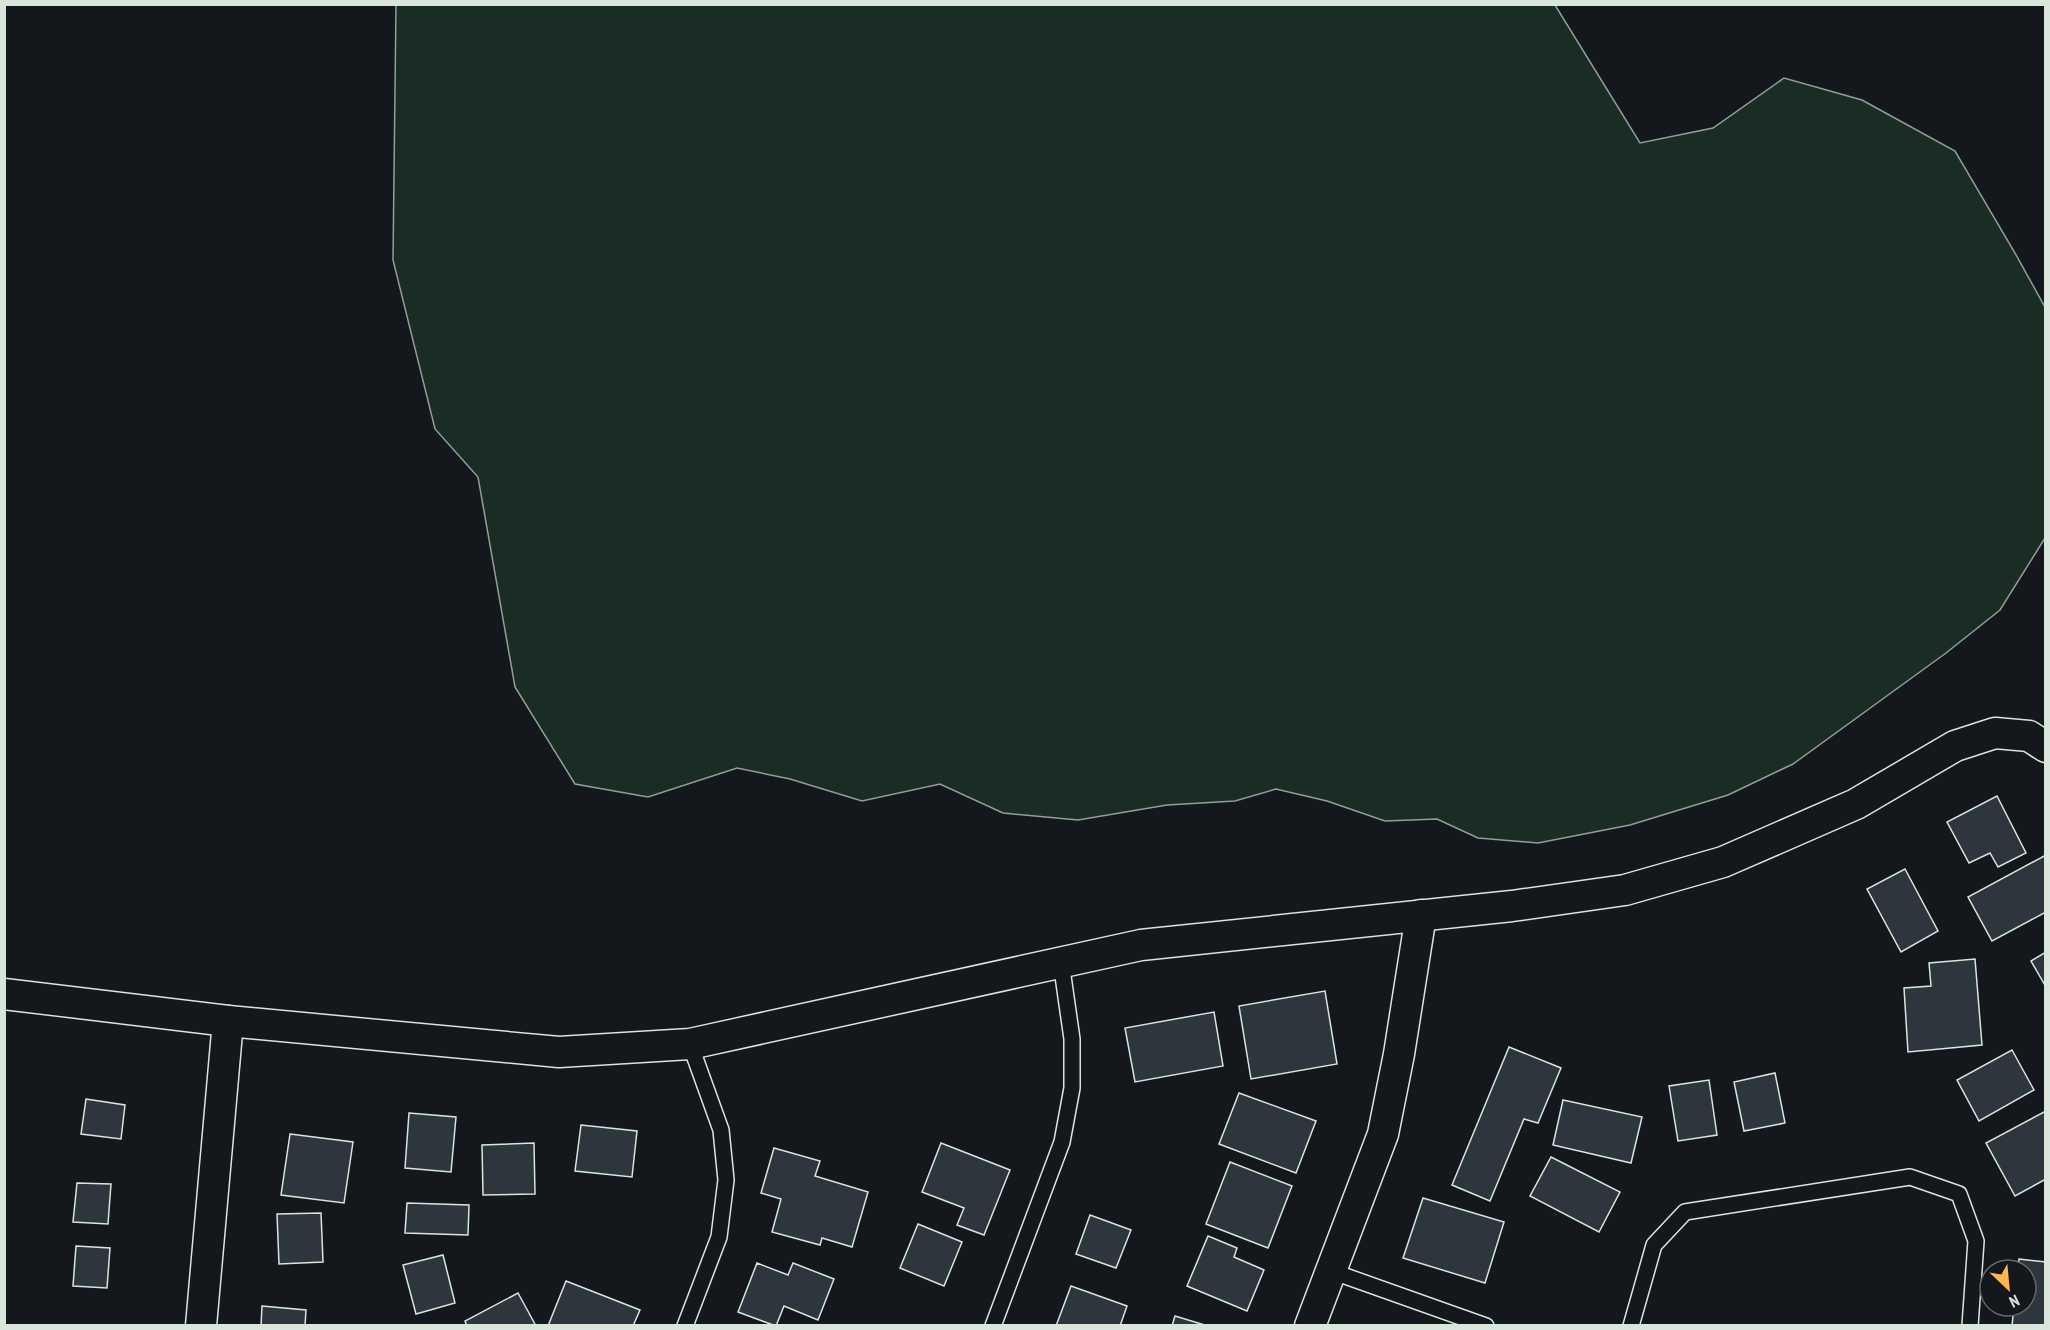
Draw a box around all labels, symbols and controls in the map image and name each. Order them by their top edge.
north arrow [1978,1258,2038,1318]
text: N [2006,1291,2023,1312]

